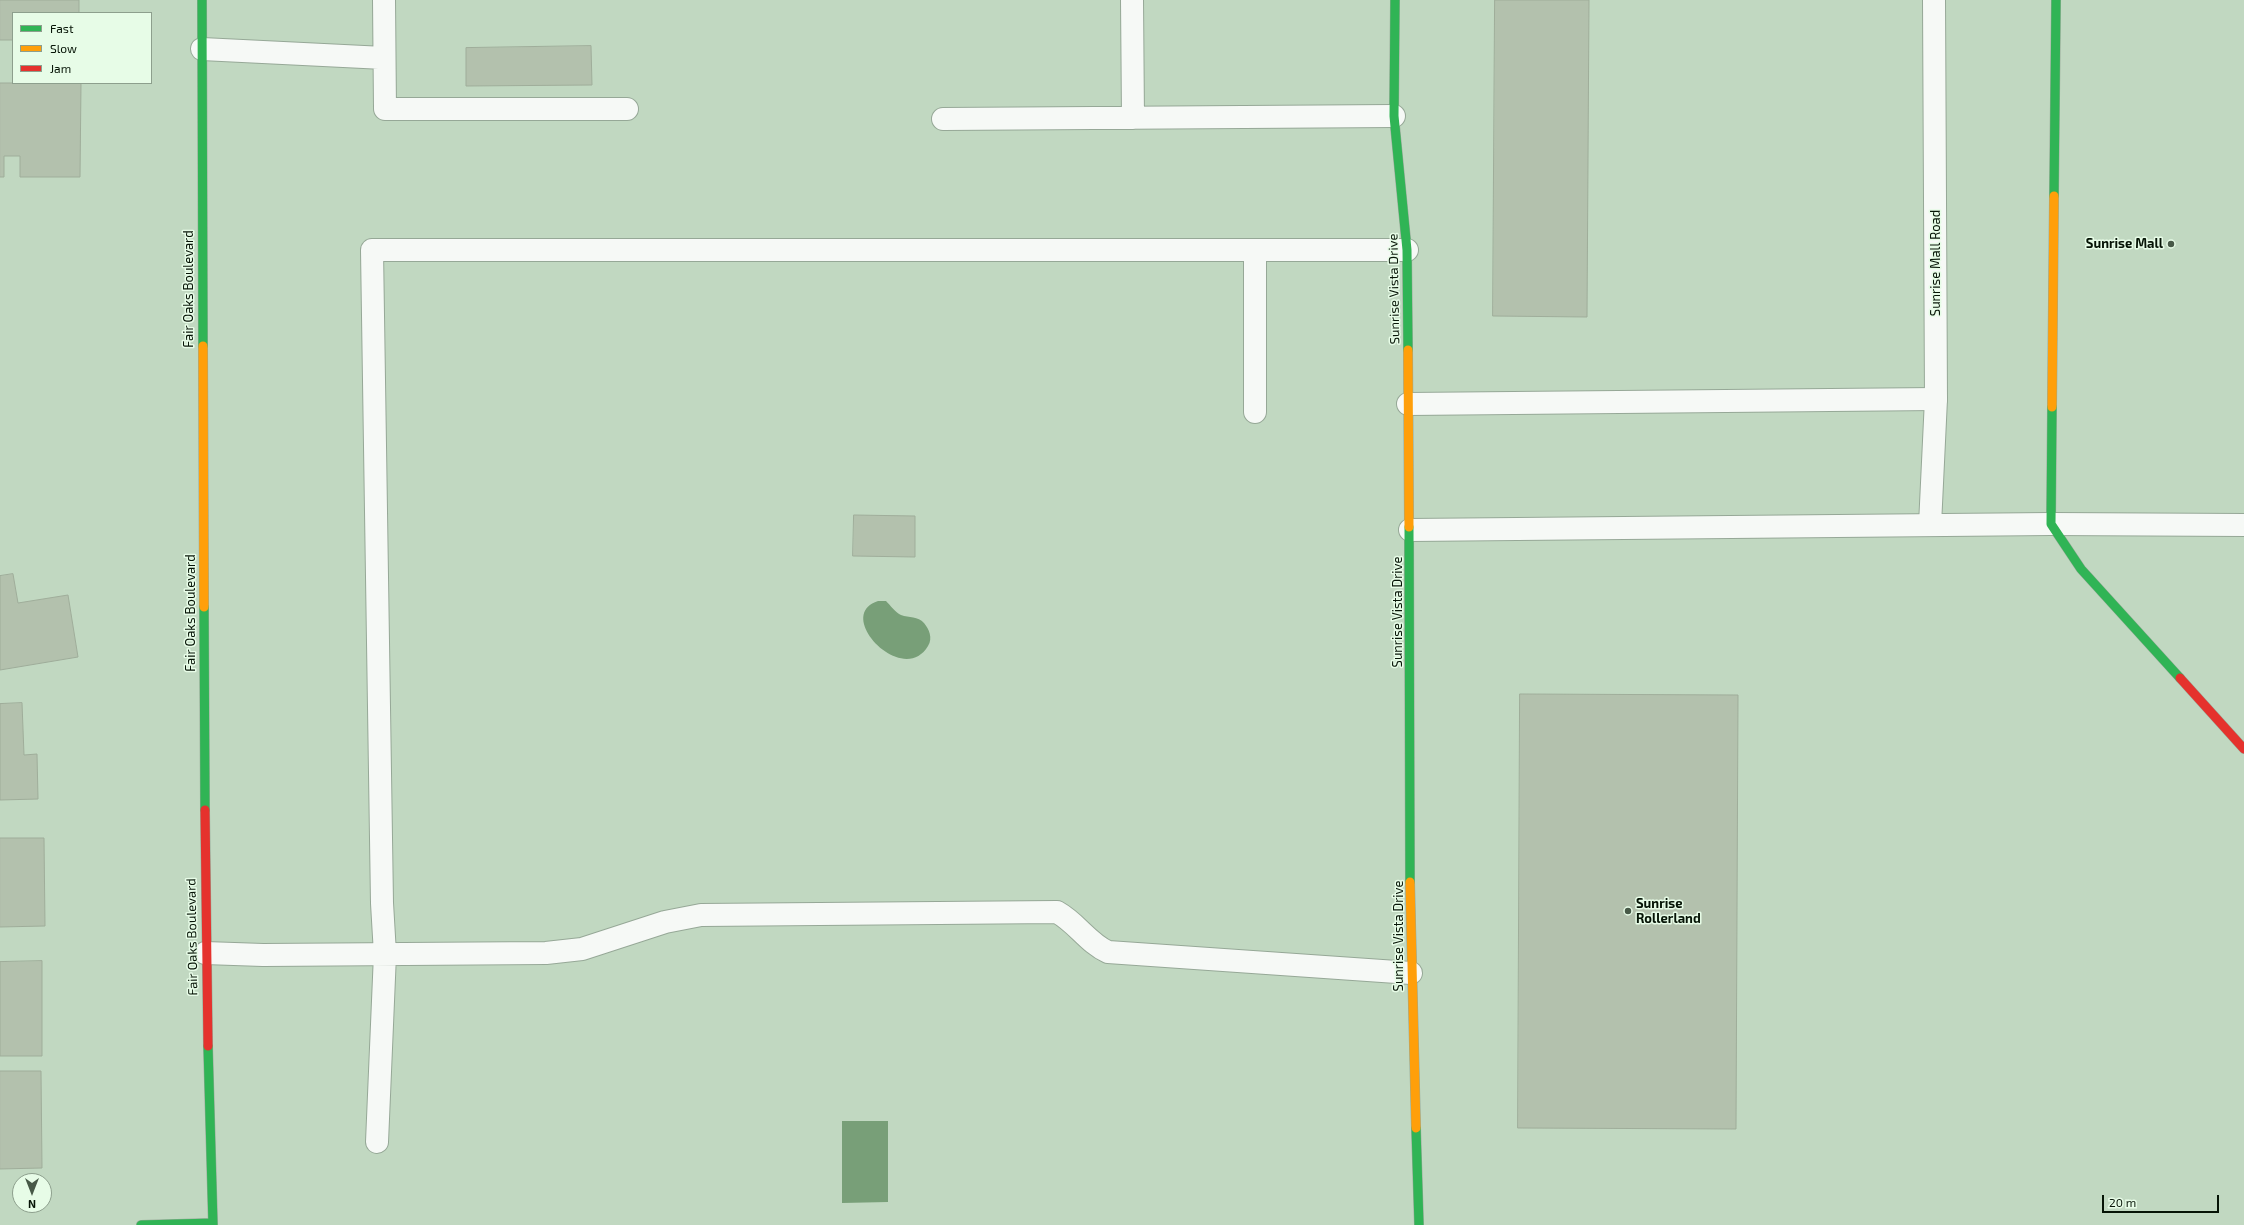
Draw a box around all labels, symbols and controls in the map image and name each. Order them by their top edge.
legend [12,12,152,84]
text: Fast [50,21,73,35]
text: Slow [50,41,77,55]
text: Jam [50,61,71,75]
street label: Sunrise Mall Road [1928,210,1944,316]
street label: Fair Oaks Boulevard [181,230,197,348]
street label: Sunrise Vista Drive [1385,233,1403,345]
place label: Sunrise Mall [2086,236,2163,252]
marker: Sunrise Mall [2166,239,2176,249]
street label: Fair Oaks Boulevard [183,554,199,672]
street label: Sunrise Vista Drive [1390,557,1406,667]
street label: Fair Oaks Boulevard [183,878,201,996]
street label: Sunrise Vista Drive [1391,881,1407,991]
place label: Sunrise Rollerland [1636,896,1701,927]
marker: Sunrise Rollerland [1623,906,1633,916]
north arrow [12,1173,52,1213]
scale bar [2104,1187,2221,1213]
text: 20 m [2109,1195,2136,1209]
text: N [28,1198,36,1211]

